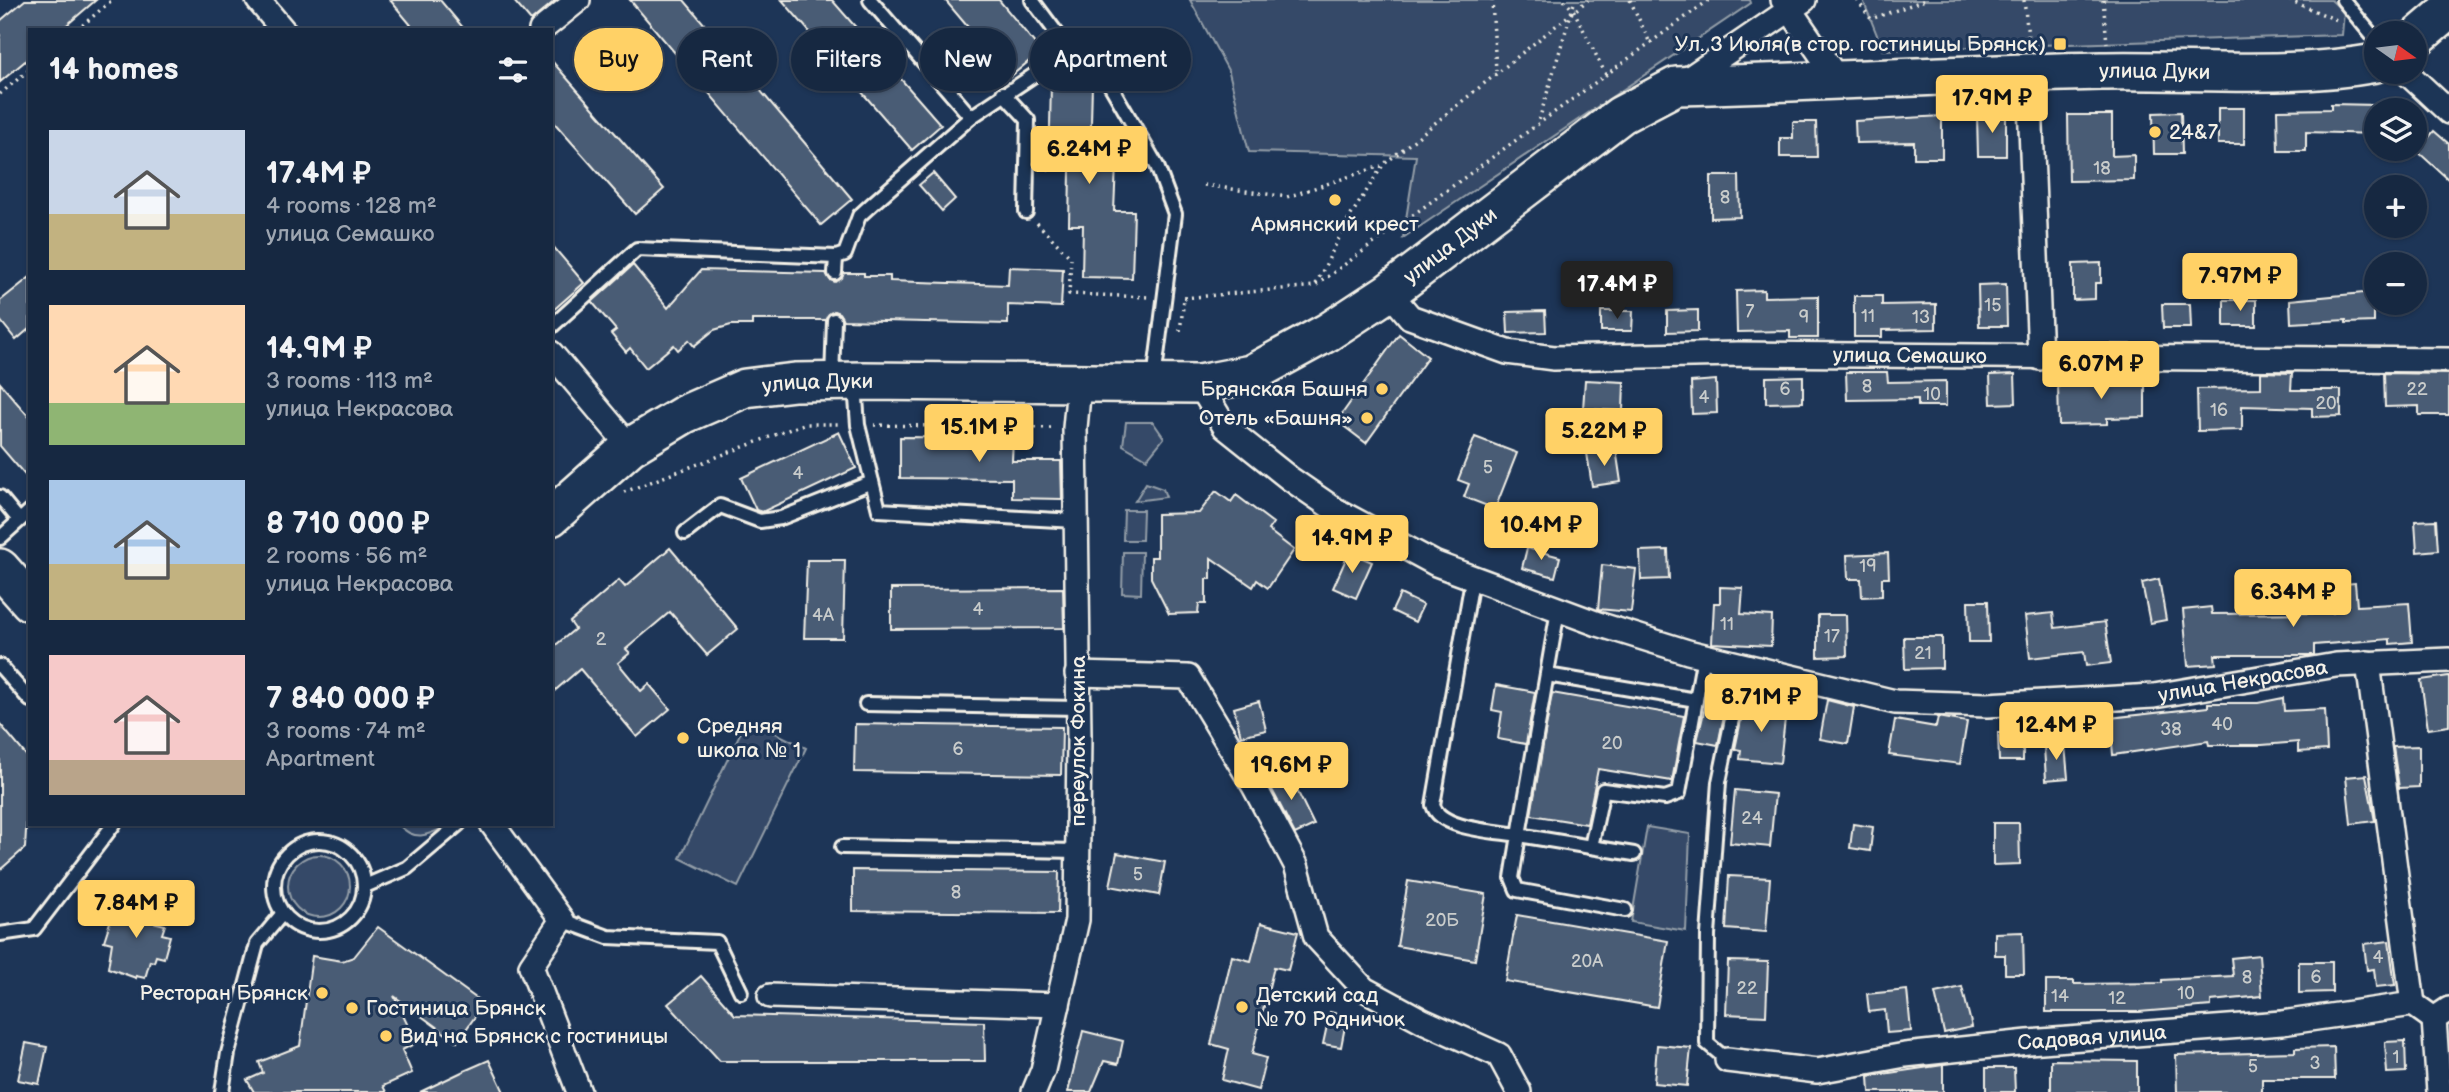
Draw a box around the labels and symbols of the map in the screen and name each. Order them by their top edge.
north arrow [2364,21,2427,84]
place label: Ул. 3 Июля(в стор. гостиницы Брянск) [1675,32,2046,57]
marker: Ул. 3 Июля(в стор. гостиницы Брянск) [2052,36,2068,52]
street label: улица Дуки [2099,58,2211,84]
pin: 17.9M ₽ [1927,76,2057,135]
place label: 24&7 [2169,120,2219,145]
marker: 24&7 [2147,124,2163,140]
pin: 6.24M ₽ [1024,127,1154,186]
house number: 18 [2093,158,2111,179]
house number: 8 [1720,187,1730,208]
marker: Армянский крест [1327,192,1343,208]
street label: улица Дуки [1398,202,1502,289]
place label: Армянский крест [1250,212,1419,237]
pin: 7.97M ₽ [2175,254,2305,313]
pin: 17.4M ₽ [1552,262,1682,321]
house number: 15 [1984,295,2002,316]
house number: 7 [1746,301,1755,322]
house number: 11 [1861,306,1875,327]
house number: 9 [1799,307,1809,328]
house number: 13 [1912,307,1930,328]
street label: улица Семашко [1833,342,1987,369]
pin: 6.07M ₽ [2036,342,2166,401]
street label: улица Дуки [761,368,873,398]
house number: 8 [1862,376,1872,397]
place label: Брянская Башня [1201,377,1368,402]
house number: 6 [1780,379,1791,400]
house number: 22 [2406,379,2428,400]
marker: Брянская Башня [1374,381,1390,397]
house number: 10 [1923,384,1941,405]
house number: 4 [1699,387,1710,408]
house number: 20 [2315,393,2337,414]
house number: 16 [2210,400,2228,421]
pin: 15.1M ₽ [914,405,1044,464]
place label: Отель «Башня» [1199,406,1353,431]
pin: 5.22M ₽ [1539,408,1669,468]
marker: Отель «Башня» [1359,410,1375,426]
house number: 5 [1483,457,1493,478]
house number: 4 [793,463,804,484]
pin: 10.4M ₽ [1476,503,1606,562]
pin: 14.9M ₽ [1287,516,1417,575]
house number: 19 [1859,556,1877,577]
pin: 6.34M ₽ [2228,570,2358,629]
house number: 4 [973,599,984,620]
house number: 4А [812,605,834,626]
house number: 11 [1720,614,1734,635]
house number: 17 [1824,626,1840,647]
house number: 2 [596,629,607,650]
house number: 21 [1914,643,1932,664]
street label: улица Некрасова [2156,654,2330,708]
street label: переулок Фокина [1066,655,1091,827]
pin: 8.71M ₽ [1696,674,1826,734]
pin: 12.4M ₽ [1991,702,2121,762]
place label: Средняя школа № 1 [697,714,801,763]
house number: 40 [2211,714,2233,735]
house number: 38 [2160,719,2182,740]
marker: Средняя школа № 1 [675,730,691,746]
house number: 20 [1601,733,1623,754]
house number: 6 [953,739,964,760]
pin: 19.6M ₽ [1226,742,1356,802]
house number: 24 [1741,808,1763,829]
house number: 5 [1133,864,1143,885]
pin: 7.84M ₽ [71,880,201,940]
house number: 8 [951,882,961,903]
house number: 20Б [1425,910,1459,931]
house number: 4 [2373,947,2384,968]
house number: 20А [1571,951,1603,972]
house number: 8 [2242,967,2252,988]
house number: 6 [2311,967,2322,988]
house number: 22 [1736,978,1758,999]
place label: Ресторан Брянск [139,981,308,1006]
place label: Детский сад № 70 Родничок [1256,983,1405,1032]
house number: 10 [2177,983,2195,1004]
marker: Ресторан Брянск [314,985,330,1001]
house number: 14 [2051,986,2069,1007]
house number: 12 [2108,988,2126,1009]
place label: Гостиница Брянск [366,996,546,1021]
marker: Детский сад № 70 Родничок [1234,999,1250,1015]
marker: Гостиница Брянск [344,1000,360,1016]
street label: Садовая улица [2016,1019,2168,1056]
place label: Вид на Брянск с гостиницы [400,1024,668,1049]
marker: Вид на Брянск с гостиницы [378,1028,394,1044]
house number: 1 [2393,1047,2399,1068]
house number: 3 [2309,1053,2321,1074]
house number: 5 [2248,1056,2258,1077]

